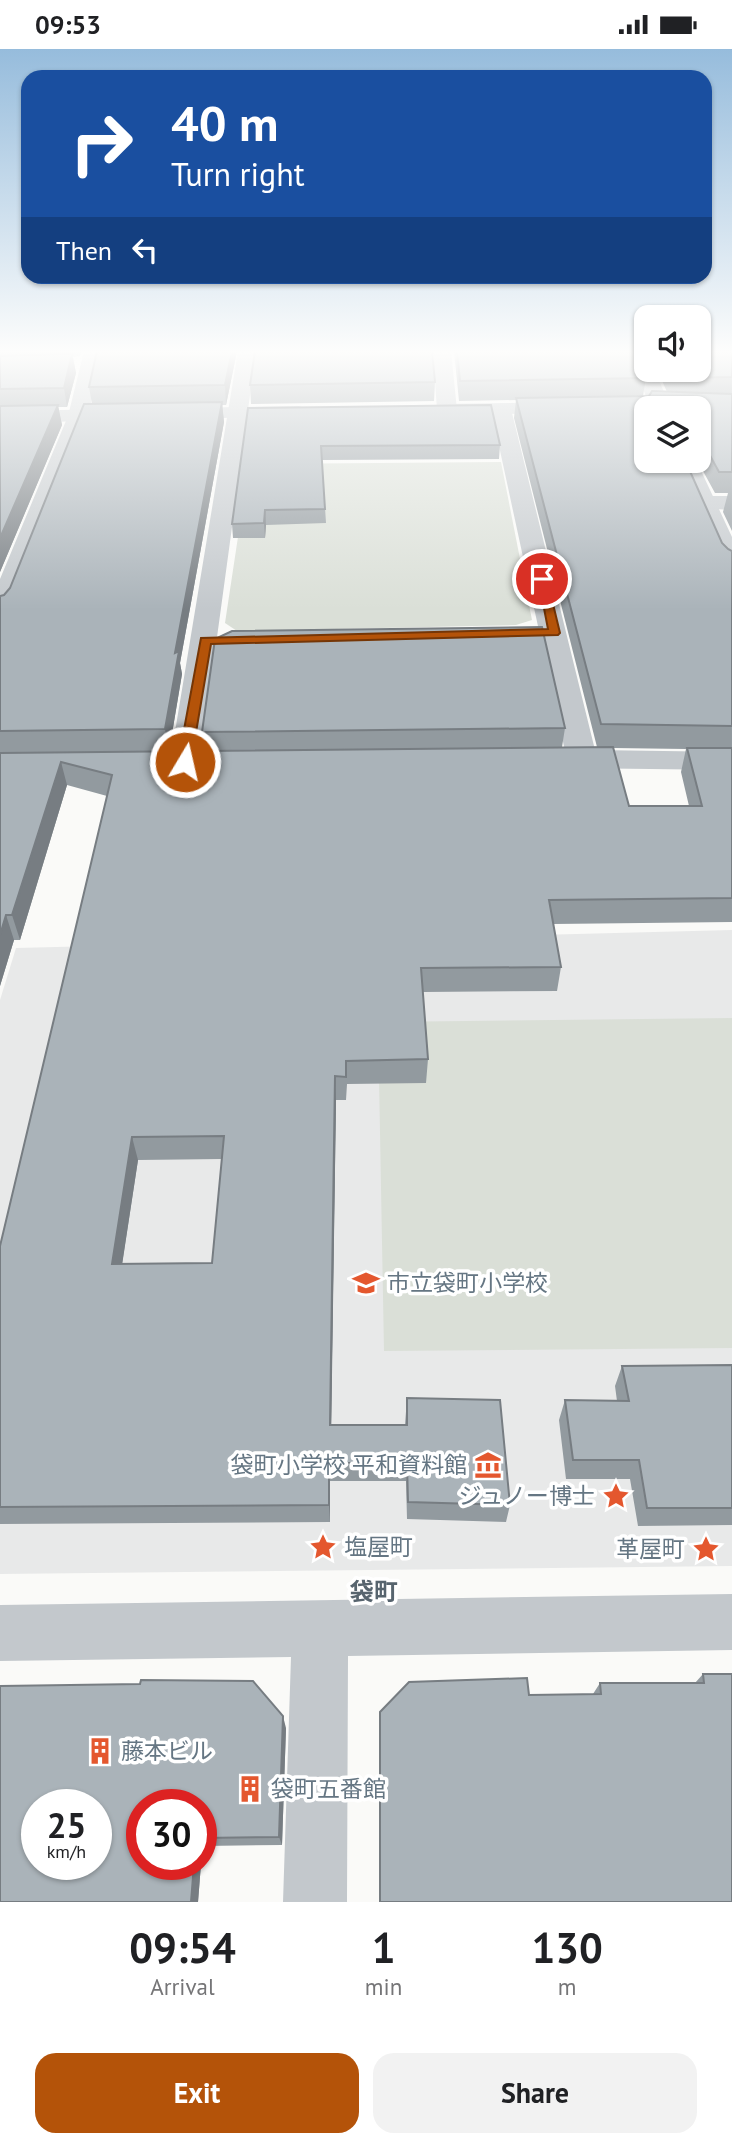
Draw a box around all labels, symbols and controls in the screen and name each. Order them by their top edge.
text: 09:53 [35,8,101,41]
text: 40 m [171,91,278,155]
icon: right [56,98,147,189]
text: Turn right [171,153,305,195]
icon: left [126,231,164,269]
text: Then [56,234,112,267]
map controls [634,305,711,473]
button: sound [634,305,711,382]
button: layers [634,396,711,473]
pin [512,549,572,609]
icon: arrive [523,560,561,598]
position arrow [148,725,222,799]
school or university icon: 市立袋町小学校 [351,1268,381,1298]
place label: 市立袋町小学校 [387,1268,548,1297]
place label: 袋町小学校 平和資料館 [231,1450,467,1479]
museum icon: 袋町小学校 平和資料館 [473,1450,503,1480]
place label: ジュノー博士 [459,1481,595,1510]
place icon: ジュノー博士 [601,1481,631,1511]
place icon: 塩屋町 [308,1532,338,1562]
place label: 塩屋町 [344,1532,413,1561]
place label: 革屋町 [616,1534,685,1563]
place icon: 革屋町 [691,1534,721,1564]
district label: 袋町 [349,1576,398,1607]
building icon: 藤本ビル [85,1736,115,1766]
place label: 藤本ビル [121,1736,213,1765]
building icon: 袋町五番館 [235,1774,265,1804]
place label: 袋町五番館 [271,1774,386,1803]
speed limit sign: 30 [126,1789,217,1880]
text: 25 [47,1802,86,1848]
text: km/h [47,1840,86,1863]
text: 09:54 [129,1920,236,1975]
text: 1 [372,1920,395,1975]
text: 130 [531,1920,603,1975]
text: Arrival [150,1972,215,2001]
text: min [365,1972,402,2001]
text: m [558,1972,576,2001]
button: Exit [35,2053,359,2133]
button: Share [373,2053,697,2133]

